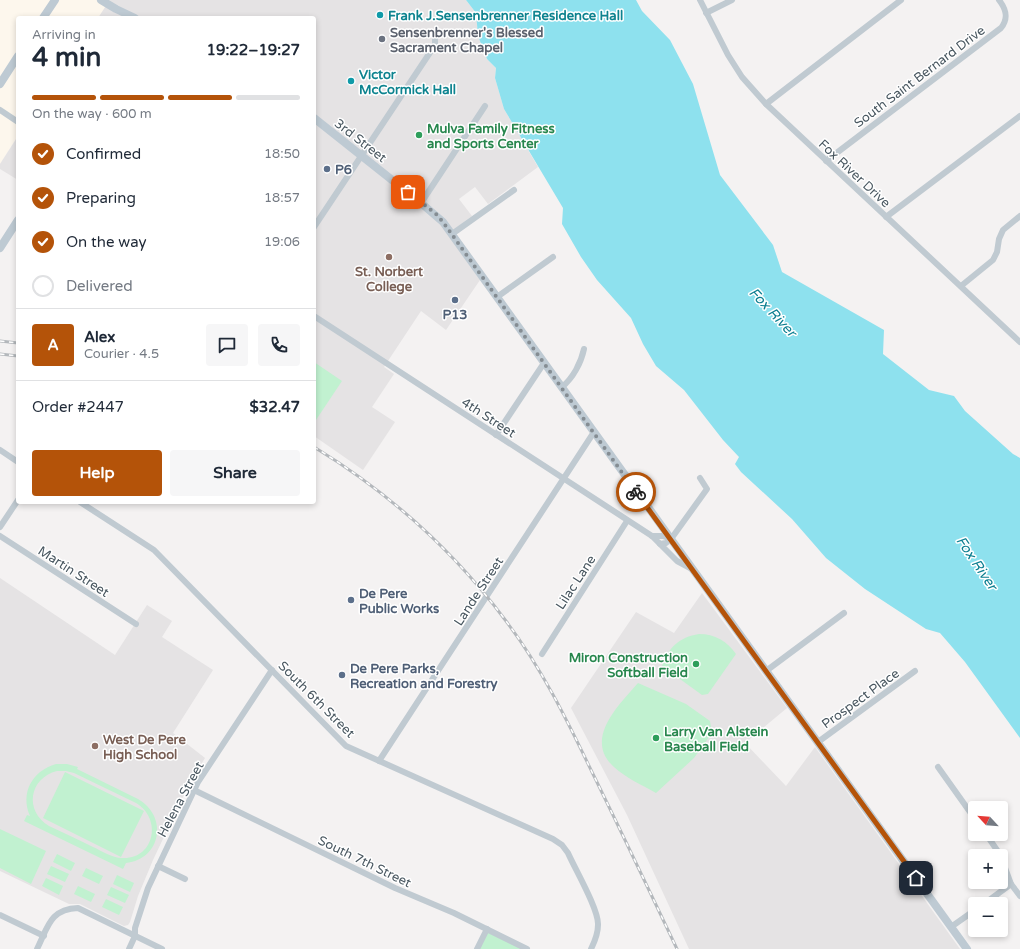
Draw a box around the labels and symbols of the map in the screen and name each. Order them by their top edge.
place label: Frank J.Sensenbrenner Residence Hall [388,8,623,24]
marker: Frank J.Sensenbrenner Residence Hall [375,10,385,20]
street label: South Saint Bernard Drive [851,22,988,131]
place label: Sensenbrenner's Blessed Sacrament Chapel [390,25,543,56]
marker: Sensenbrenner's Blessed Sacrament Chapel [377,34,387,44]
place label: Victor McCormick Hall [359,67,456,98]
marker: Victor McCormick Hall [346,76,356,86]
street label: 3rd Street [331,115,390,166]
place label: Mulva Family Fitness and Sports Center [427,121,555,152]
marker: Mulva Family Fitness and Sports Center [414,130,424,140]
street label: Fox River Drive [815,136,894,211]
place label: P6 [335,162,352,178]
marker: P6 [322,164,332,174]
pin [391,175,425,209]
marker: St. Norbert College [384,252,394,262]
place label: St. Norbert College [355,264,423,295]
water label: Fox River [745,284,801,342]
marker: P13 [450,295,460,305]
place label: P13 [442,307,468,323]
street label: 4th Street [458,394,519,441]
courier [616,472,656,512]
water label: Fox River [952,533,1002,595]
street label: Martin Street [35,543,112,601]
street label: Lilac Lane [552,552,599,613]
street label: Lande Street [451,554,507,629]
place label: De Pere Public Works [359,586,439,617]
marker: De Pere Public Works [346,595,356,605]
place label: Miron Construction Softball Field [569,650,688,681]
street label: South 6th Street [275,658,358,741]
marker: Miron Construction Softball Field [691,659,701,669]
place label: De Pere Parks, Recreation and Forestry [350,661,498,692]
street label: Prospect Place [819,665,902,732]
marker: De Pere Parks, Recreation and Forestry [337,670,347,680]
place label: Larry Van Alstein Baseball Field [664,724,769,755]
place label: West De Pere High School [103,732,186,763]
marker: Larry Van Alstein Baseball Field [651,733,661,743]
marker: West De Pere High School [90,741,100,751]
street label: Helena Street [154,759,208,840]
north arrow [968,801,1008,841]
street label: South 7th Street [315,832,414,891]
pin [899,861,933,895]

